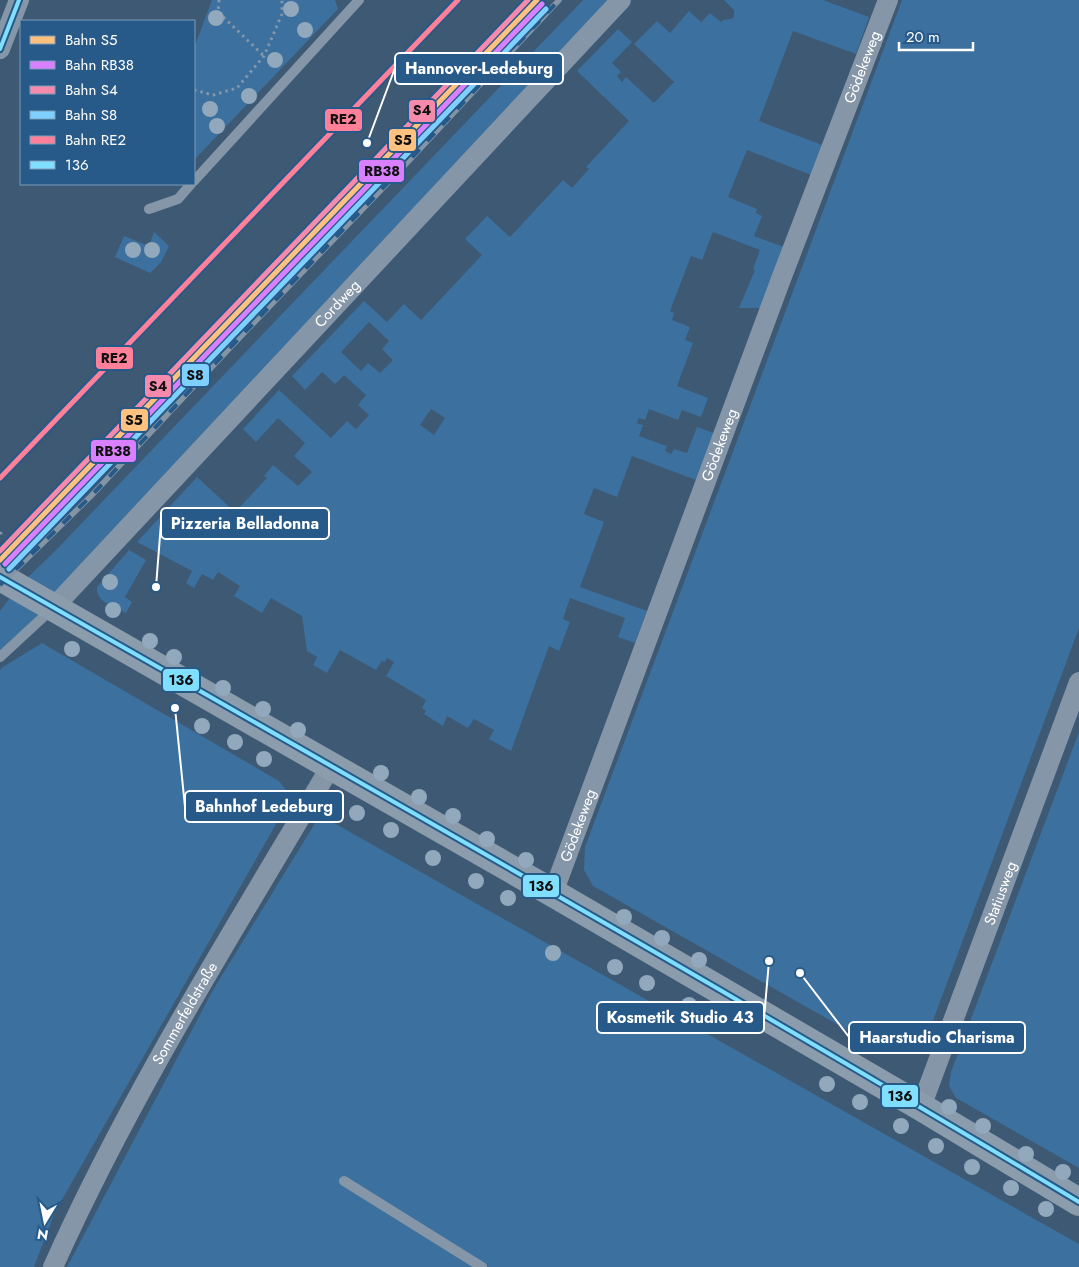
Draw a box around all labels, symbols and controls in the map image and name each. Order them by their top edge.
legend [20,20,195,185]
scale bar [899,20,973,52]
text: 20 m [906,26,940,48]
street label: Gödekeweg [838,27,886,107]
text: Bahn S5 [65,29,118,51]
callout: Hannover-Ledeburg [395,53,563,84]
text: Bahn RB38 [65,54,134,76]
text: Hannover-Ledeburg [405,57,553,80]
text: Bahn S4 [65,79,118,101]
line badge: S4 [408,99,436,123]
text: S4 [413,100,431,120]
text: Bahn S8 [65,104,117,126]
line badge: RE2 [324,108,363,132]
text: RE2 [330,109,356,129]
line badge: S5 [388,128,417,152]
text: Bahn RE2 [65,129,126,151]
text: S5 [394,130,412,150]
text: 136 [65,154,89,176]
line badge: RB38 [358,159,405,183]
text: RB38 [364,161,400,181]
street label: Cordweg [309,275,365,333]
line badge: RE2 [95,346,134,370]
text: RE2 [101,348,127,368]
line badge: S8 [181,363,210,387]
text: S8 [186,365,204,385]
line badge: S4 [144,374,172,398]
text: S4 [149,376,167,396]
street label: Gödekeweg [696,405,743,485]
line badge: S5 [120,408,149,432]
text: S5 [125,410,143,430]
line badge: RB38 [90,439,137,463]
text: RB38 [95,441,131,461]
callout: Pizzeria Belladonna [161,508,329,539]
text: Pizzeria Belladonna [171,512,319,535]
line badge: 136 [162,668,200,692]
text: 136 [168,670,194,690]
street label: Gödekeweg [554,786,602,865]
callout: Bahnhof Ledeburg [185,791,343,822]
text: Bahnhof Ledeburg [195,795,333,818]
street label: Statiusweg [979,858,1022,928]
line badge: 136 [522,874,560,898]
text: 136 [528,876,554,896]
street label: Sommerfeldstraße [147,958,223,1069]
callout: Kosmetik Studio 43 [597,1002,764,1033]
text: Kosmetik Studio 43 [606,1006,754,1029]
callout: Haarstudio Charisma [849,1022,1025,1053]
text: Haarstudio Charisma [859,1026,1015,1049]
line badge: 136 [881,1084,919,1108]
text: 136 [887,1086,913,1106]
north arrow [20,1197,70,1247]
text: N [36,1224,50,1246]

